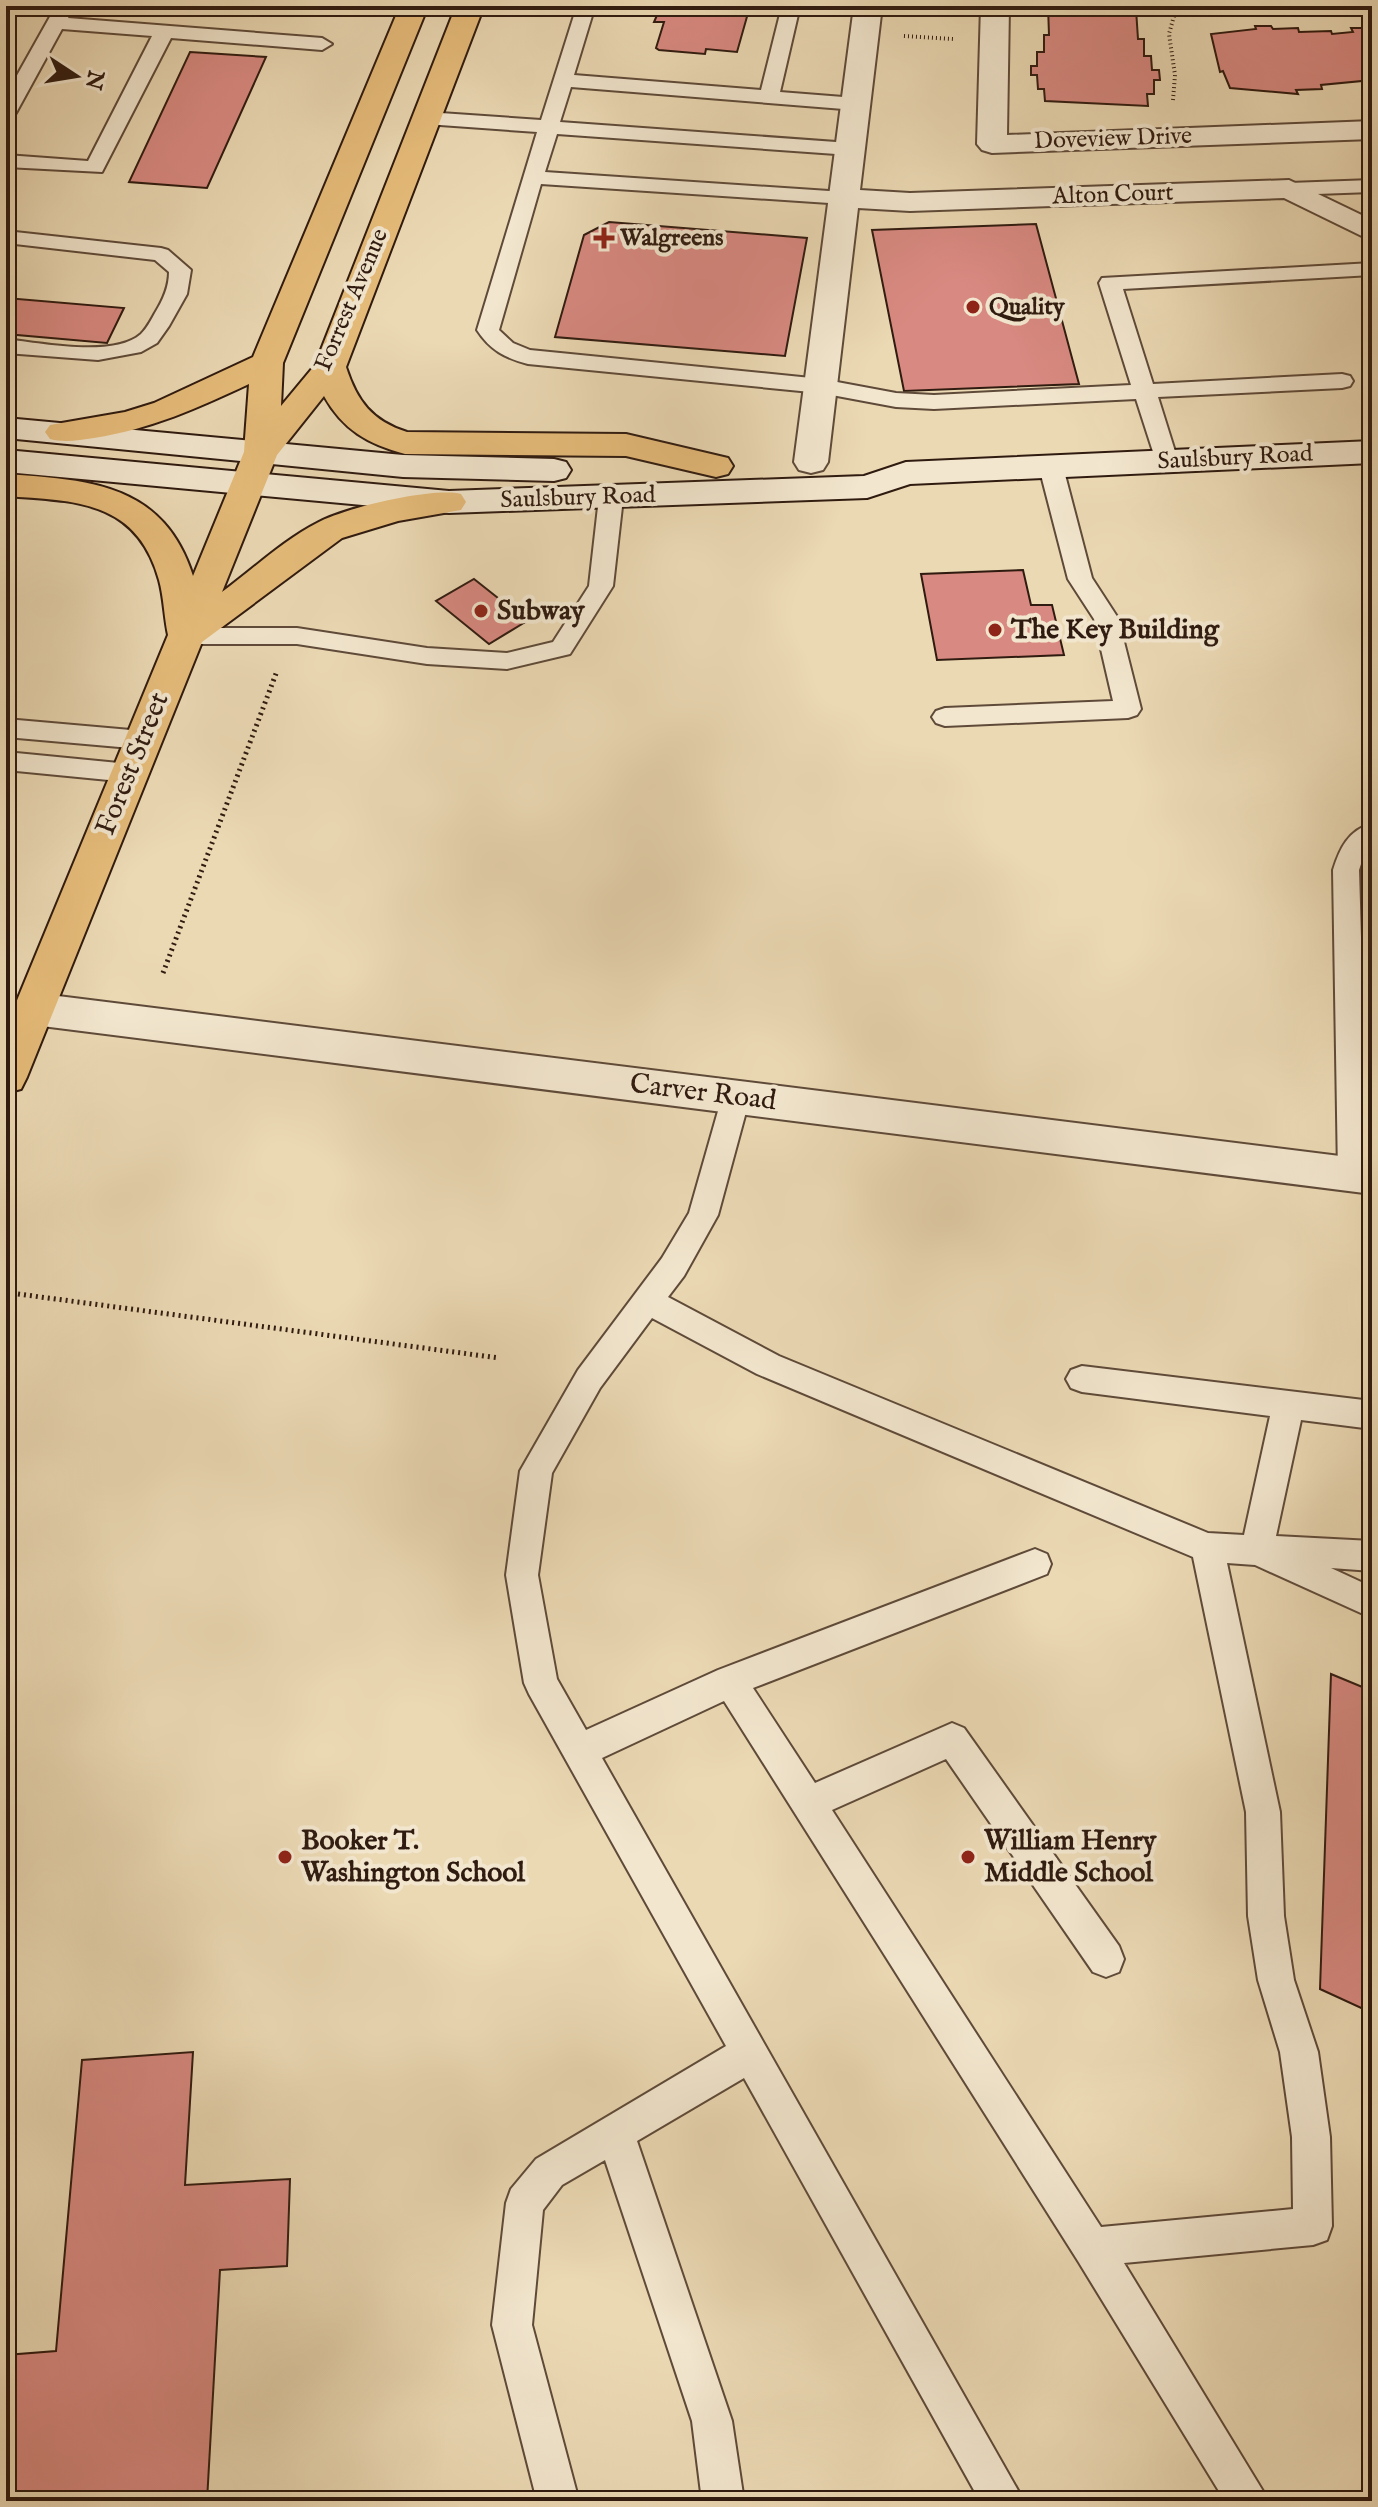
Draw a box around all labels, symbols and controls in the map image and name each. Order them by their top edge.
north arrow [36,36,116,116]
text: N [78,67,109,92]
street label: Doveview Drive [1033,121,1193,157]
street label: Alton Court [1051,177,1174,213]
place label: Walgreens [619,223,724,254]
street label: Forrest Avenue [308,224,396,376]
marker: Walgreens [595,229,613,247]
place label: Quality [989,292,1066,323]
marker: Quality [964,298,982,316]
street label: Saulsbury Road [1157,438,1314,478]
street label: Saulsbury Road [500,480,656,516]
place label: Subway [497,594,586,629]
marker: Subway [472,602,490,620]
place label: The Key Building [1010,613,1220,648]
marker: The Key Building [986,621,1004,639]
street label: Forest Street [89,687,178,840]
street label: Carver Road [628,1067,778,1119]
place label: Booker T. Washington School [300,1824,526,1891]
place label: William Henry Middle School [983,1824,1158,1891]
marker: Booker T. Washington School [276,1848,294,1866]
marker: William Henry Middle School [959,1848,977,1866]

